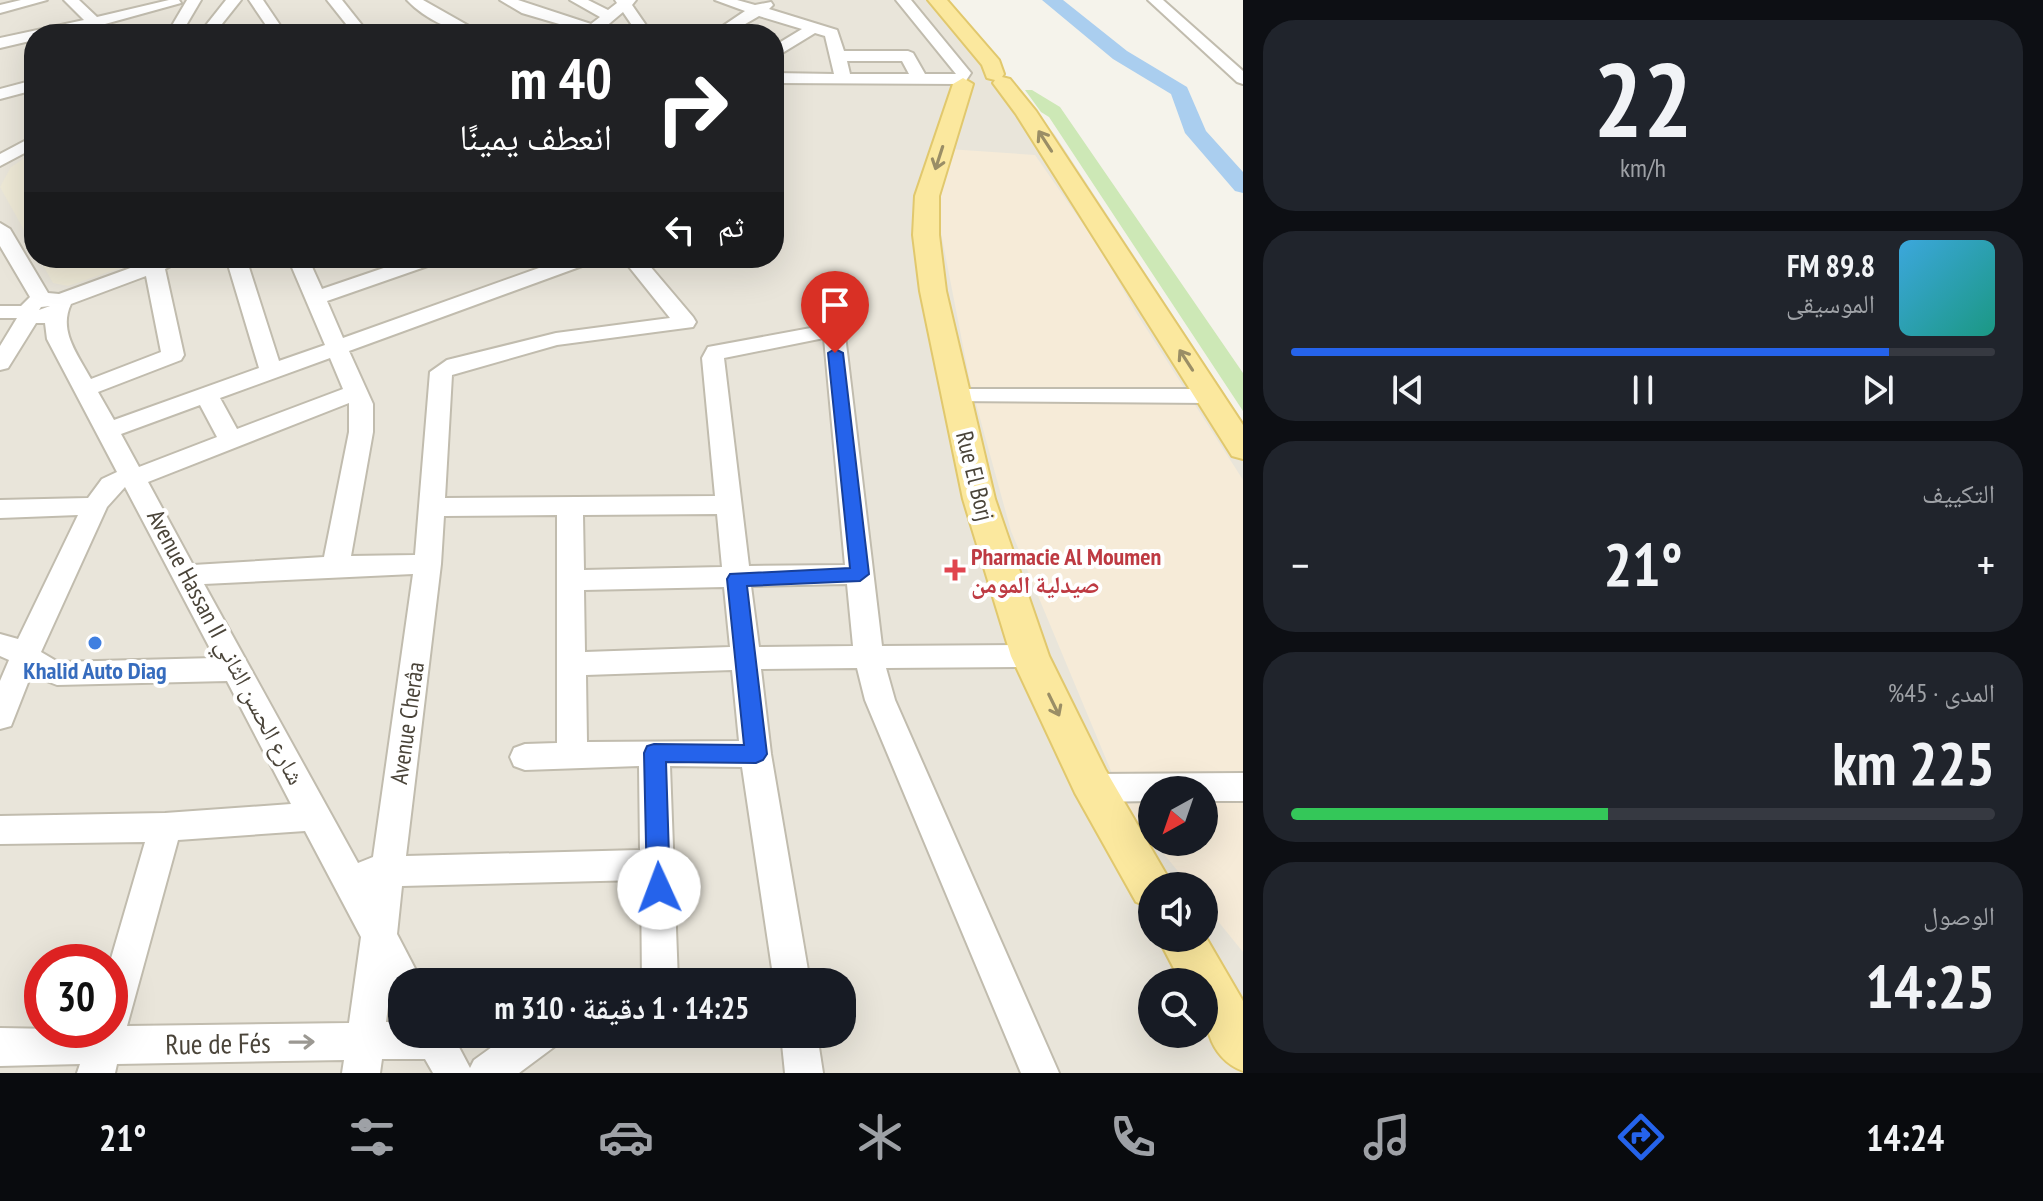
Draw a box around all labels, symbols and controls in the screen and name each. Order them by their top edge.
text: 22 [1593,31,1693,166]
text: 40 m [510,42,612,114]
icon: right [640,56,744,160]
text: انعطف يمينًا [459,113,612,160]
one-way arrow [1036,131,1053,153]
one-way arrow [931,145,946,171]
text: km/h [1620,151,1666,184]
text: ثم [718,206,744,245]
icon: left [658,208,702,252]
text: 89.8 FM [1787,246,1875,285]
pin [801,271,869,353]
icon: arrive [813,283,857,327]
text: الموسيقى [1786,287,1875,320]
one-way arrow [1177,349,1193,372]
icon: previous [1386,368,1430,412]
icon: pause [1621,368,1665,412]
icon: next [1856,368,1900,412]
street label: Rue El Borj [949,428,1001,524]
text: التكييف [1922,477,1995,510]
street label: Avenue Hassan II شارع الحسن الثاني [137,504,312,792]
text: 21° [1603,525,1683,603]
text: − [1291,536,1309,593]
text: + [1977,536,1995,593]
place label: Pharmacie Al Moumen صيدلية المومن [971,541,1161,600]
marker: Pharmacie Al Moumen صيدلية المومن [946,561,964,579]
marker: Khalid Auto Diag [86,634,104,652]
place label: Khalid Auto Diag [23,655,167,686]
street label: Avenue Cherâa [383,660,431,786]
text: المدى · 45% [1888,676,1995,709]
one-way arrow [1047,693,1062,717]
text: 225 km [1832,724,1995,802]
north arrow [1138,776,1218,856]
map controls [1138,776,1218,1048]
position arrow [617,846,701,930]
button: sound [1138,872,1218,952]
text: الوصول [1923,899,1995,932]
speed limit sign: 30 [24,944,128,1048]
text: 14:25 [1865,947,1995,1025]
button: search [1138,968,1218,1048]
text: 14:25 · 1 دقيقة · 310 m [495,988,749,1027]
street label: Rue de Fés [165,1024,271,1062]
one-way arrow [288,1034,315,1050]
icon: filters [344,1109,400,1165]
icon: car [598,1109,654,1165]
icon: climate [852,1109,908,1165]
icon: phone [1105,1109,1161,1165]
icon: music [1359,1109,1415,1165]
icon: directions [1613,1109,1669,1165]
text: 21° [99,1114,146,1161]
text: 14:24 [1866,1114,1944,1161]

